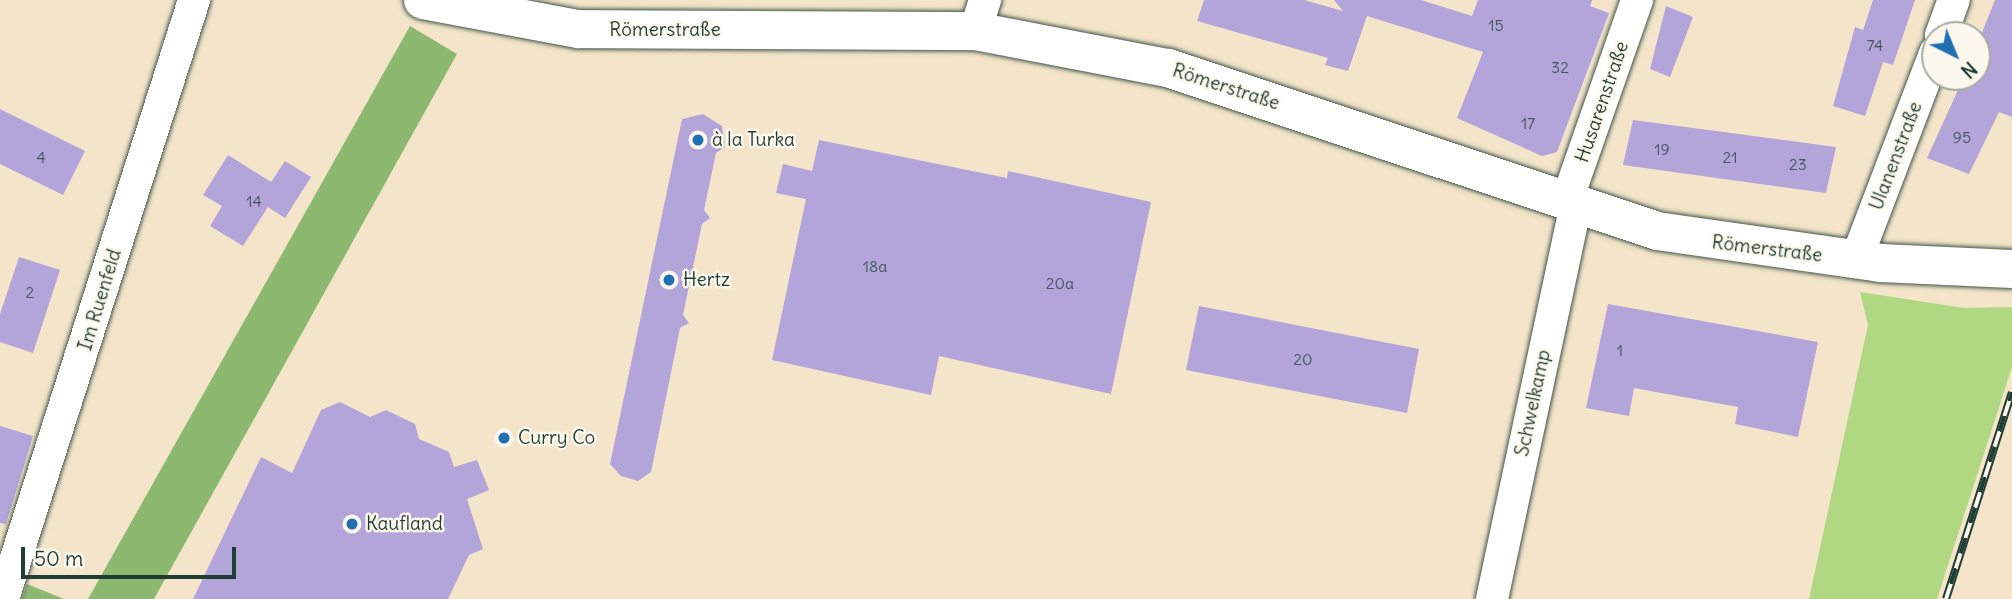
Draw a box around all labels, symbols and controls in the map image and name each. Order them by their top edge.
house number: 15 [1488,15,1504,35]
street label: Römerstraße [609,19,721,41]
north arrow [1921,21,1991,91]
house number: 74 [1867,35,1883,55]
street label: Husarenstraße [1571,38,1633,166]
house number: 32 [1551,57,1569,77]
text: N [1956,57,1982,83]
street label: Römerstraße [1170,59,1282,115]
street label: Ulanenstraße [1865,99,1927,213]
house number: 17 [1521,113,1535,133]
house number: 95 [1953,127,1971,147]
place label: à la Turka [712,129,795,151]
marker: à la Turka [690,132,706,148]
house number: 19 [1654,139,1670,159]
house number: 4 [36,147,46,167]
house number: 21 [1722,147,1738,167]
house number: 23 [1789,154,1807,174]
house number: 14 [246,191,262,211]
street label: Römerstraße [1710,231,1824,267]
street label: Im Ruenfeld [74,247,126,353]
house number: 18a [863,256,887,276]
place label: Hertz [683,269,730,291]
marker: Hertz [661,272,677,288]
house number: 20a [1046,273,1074,293]
house number: 2 [26,282,34,302]
house number: 1 [1617,340,1623,360]
street label: Schwelkamp [1511,348,1555,458]
house number: 20 [1293,349,1313,369]
place label: Curry Co [518,427,595,449]
marker: Curry Co [496,430,512,446]
place label: Kaufland [366,513,443,535]
marker: Kaufland [344,516,360,532]
scale bar [24,532,240,576]
text: 50 m [34,545,83,572]

